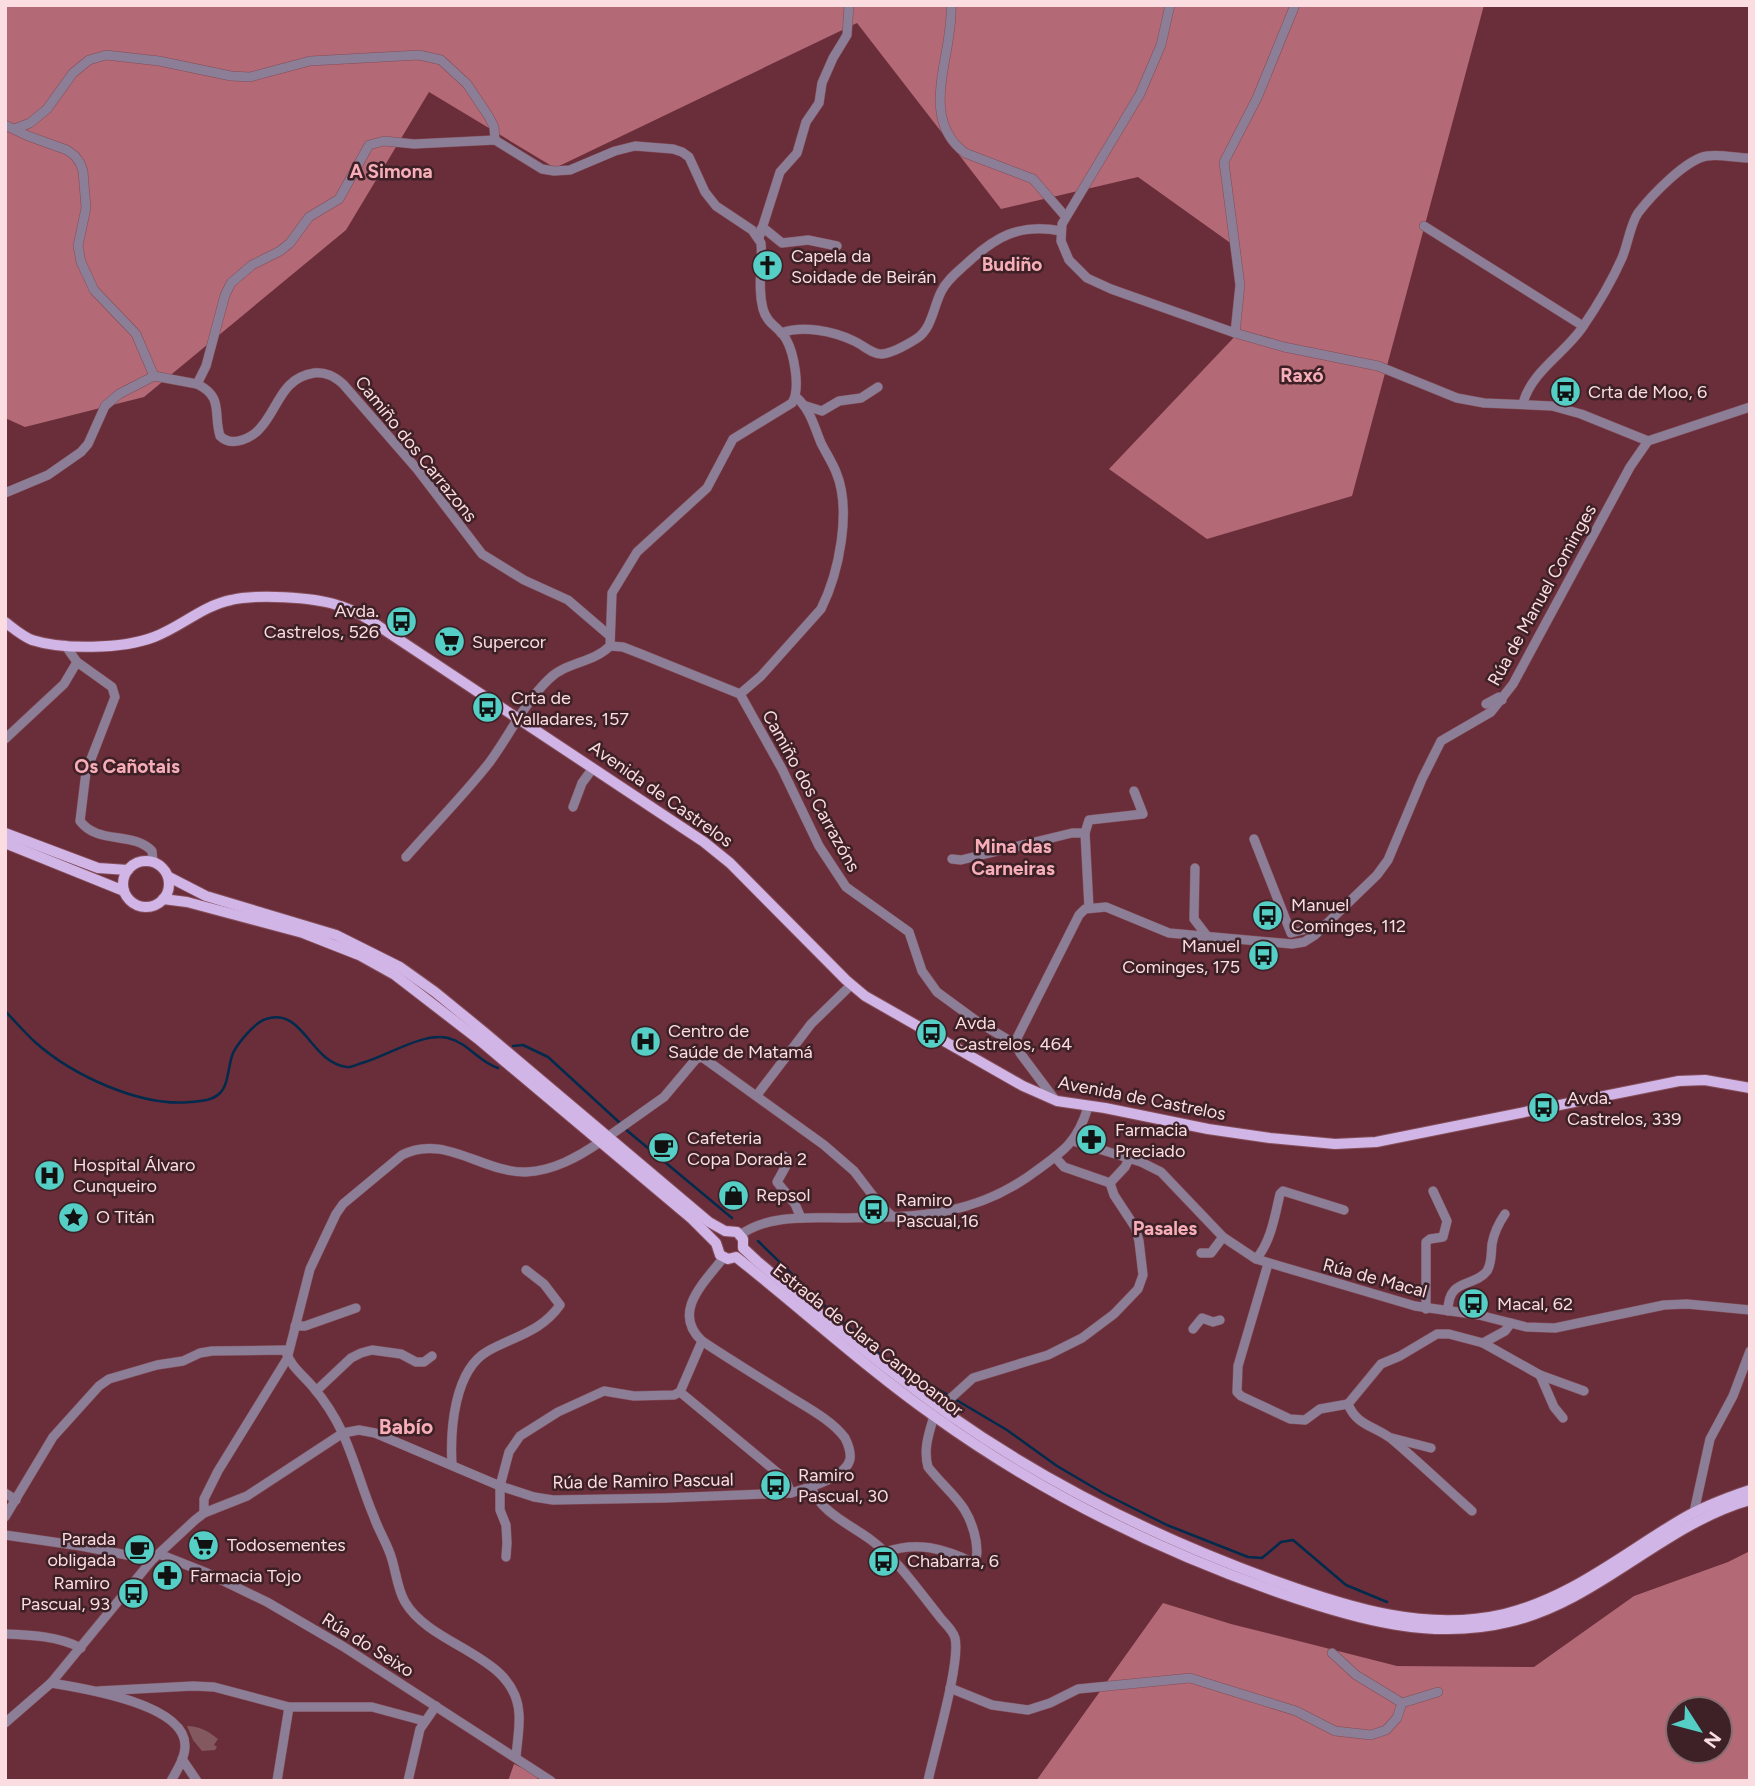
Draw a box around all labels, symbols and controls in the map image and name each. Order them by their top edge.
district label: A Simona [349,160,433,183]
place label: Capela da Soidade de Beirán [791,245,936,288]
church icon: Capela da Soidade de Beirán [751,249,785,283]
district label: Budiño [982,253,1042,276]
district label: Raxó [1280,364,1324,387]
street label: Camiño dos Carrazons [350,372,482,526]
bus stop icon: Crta de Moo, 6 [1548,375,1582,409]
place label: Crta de Moo, 6 [1588,381,1707,403]
street label: Rúa de Manuel Cominges [1483,500,1601,690]
place label: Avda. Castrelos, 526 [264,600,379,643]
bus stop icon: Avda. Castrelos, 526 [385,604,419,638]
supermarket icon: Supercor [432,625,466,659]
place label: Supercor [472,631,546,653]
place label: Crta de Valladares, 157 [511,687,629,730]
bus stop icon: Crta de Valladares, 157 [471,691,505,725]
street label: Camiño dos Carrazóns [757,706,865,876]
street label: Avenida de Castrelos [585,736,737,852]
district label: Os Cañotais [74,755,180,778]
district label: Mina das Carneiras [971,835,1055,880]
place label: Manuel Cominges, 112 [1291,894,1406,937]
bus stop icon: Manuel Cominges, 112 [1251,898,1285,932]
place label: Manuel Cominges, 175 [1122,935,1240,978]
bus stop icon: Manuel Cominges, 175 [1246,939,1280,973]
place label: Avda Castrelos, 464 [955,1012,1072,1055]
bus stop icon: Avda Castrelos, 464 [915,1016,949,1050]
place label: Centro de Saúde de Matamá [668,1020,813,1063]
hospital icon: Centro de Saúde de Matamá [628,1024,662,1058]
street label: Avenida de Castrelos [1056,1071,1228,1125]
place label: Avda. Castrelos, 339 [1567,1087,1681,1130]
bus stop icon: Avda. Castrelos, 339 [1527,1091,1561,1125]
place label: Farmacia Preciado [1115,1119,1188,1162]
pharmacy icon: Farmacia Preciado [1075,1123,1109,1157]
place label: Cafeteria Copa Dorada 2 [687,1127,807,1170]
cafe icon: Cafeteria Copa Dorada 2 [647,1131,681,1165]
place label: Hospital Álvaro Cunqueiro [73,1154,196,1197]
hospital icon: Hospital Álvaro Cunqueiro [33,1158,67,1192]
shop icon: Repsol [716,1178,750,1212]
place label: Repsol [756,1184,811,1206]
place label: Ramiro Pascual,16 [896,1189,978,1232]
bus stop icon: Ramiro Pascual,16 [856,1193,890,1227]
place icon: O Titán [56,1200,90,1234]
place label: O Titán [96,1206,155,1228]
district label: Pasales [1133,1217,1197,1240]
street label: Rúa de Macal [1320,1254,1430,1302]
street label: Estrada de Clara Campoamor [768,1259,968,1421]
bus stop icon: Macal, 62 [1457,1287,1491,1321]
place label: Macal, 62 [1497,1293,1573,1315]
district label: Babío [379,1414,433,1439]
place label: Ramiro Pascual, 30 [798,1464,889,1507]
street label: Rúa de Ramiro Pascual [552,1468,734,1494]
bus stop icon: Ramiro Pascual, 30 [758,1468,792,1502]
place label: Parada obligada [47,1528,116,1571]
supermarket icon: Todosementes [187,1528,221,1562]
cafe icon: Parada obligada [122,1532,156,1566]
place label: Todosementes [227,1534,346,1556]
bus stop icon: Chabarra, 6 [867,1544,901,1578]
place label: Chabarra, 6 [907,1550,999,1572]
pharmacy icon: Farmacia Tojo [150,1559,184,1593]
place label: Farmacia Tojo [190,1565,302,1587]
place label: Ramiro Pascual, 93 [21,1572,110,1615]
bus stop icon: Ramiro Pascual, 93 [116,1576,150,1610]
street label: Rúa do Seixo [318,1608,418,1682]
north arrow [1664,1695,1734,1765]
text: N [1699,1727,1726,1752]

